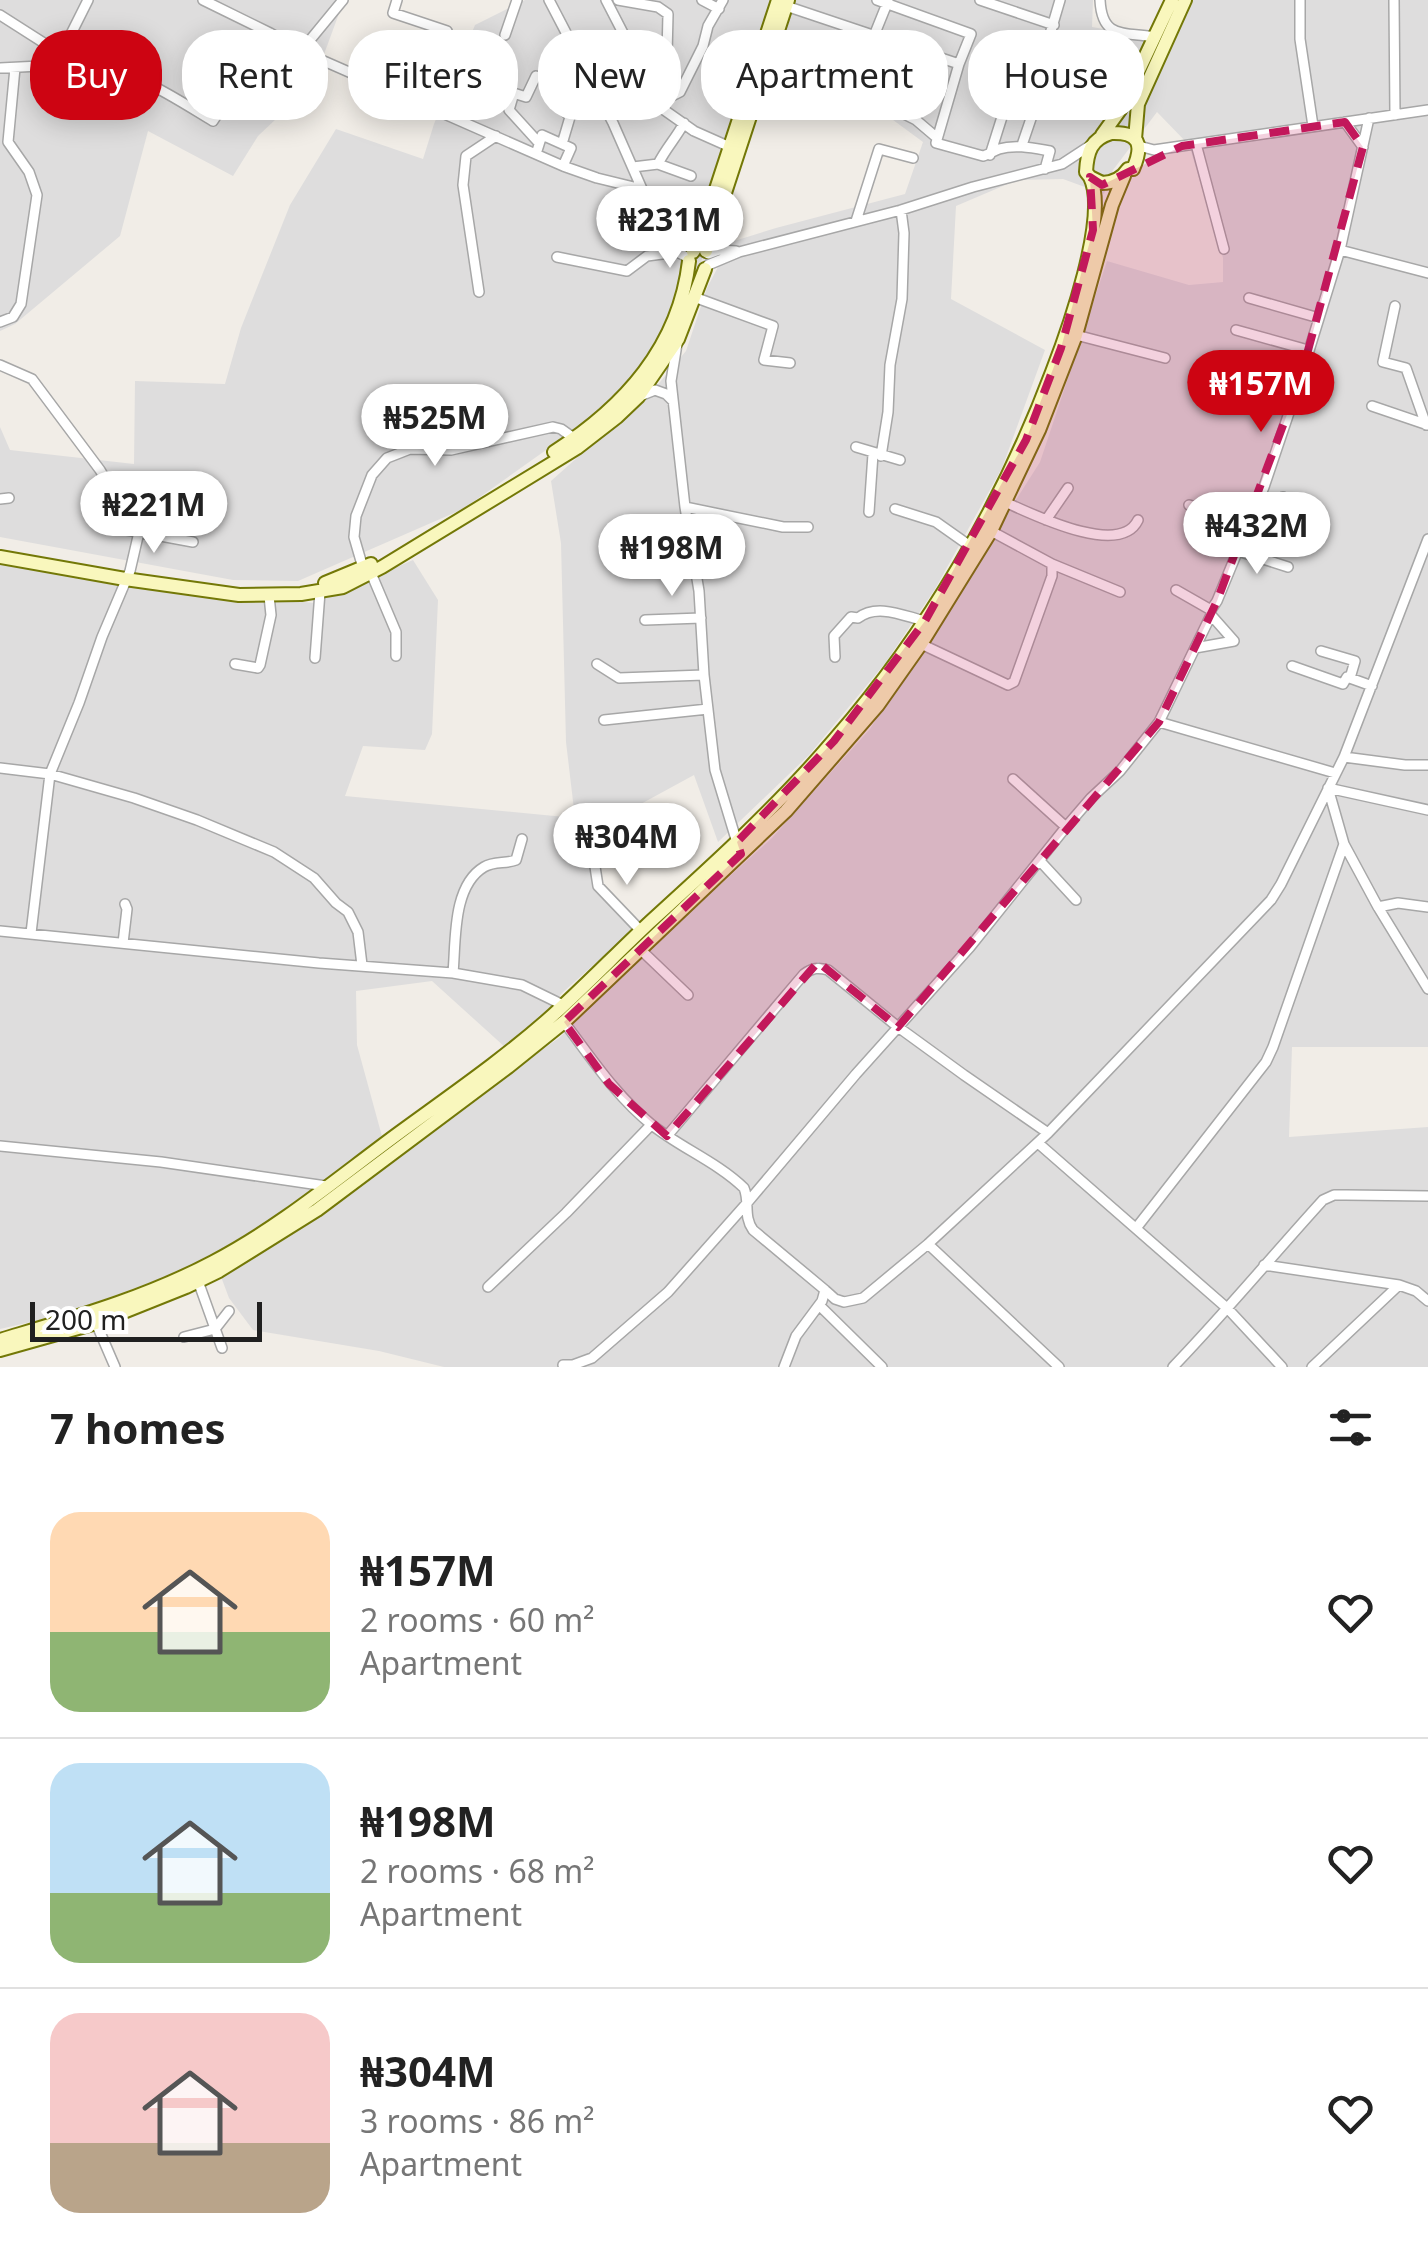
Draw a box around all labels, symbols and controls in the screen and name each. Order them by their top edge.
chip: Buy [30,30,162,120]
chip: Rent [182,30,328,120]
chip: Filters [348,30,518,120]
chip: New [538,30,681,120]
chip: Apartment [701,30,948,120]
chip: House [968,30,1144,120]
pin: ₦231M [600,186,740,271]
text: ₦231M [618,197,722,240]
pin: ₦157M [1191,350,1331,435]
text: ₦157M [1209,361,1313,404]
pin: ₦525M [365,384,505,469]
text: ₦525M [383,395,487,438]
pin: ₦221M [84,471,224,556]
text: ₦221M [102,482,206,525]
pin: ₦432M [1187,492,1327,577]
text: ₦432M [1205,503,1309,546]
pin: ₦198M [602,514,742,599]
text: ₦198M [620,525,724,568]
pin: ₦304M [557,803,697,888]
text: ₦304M [575,814,679,857]
scale bar [30,1297,262,1342]
text: 200 m [45,1300,127,1338]
text: 7 homes [50,1399,226,1456]
icon: filters [1323,1400,1378,1455]
text: ₦157M [360,1541,496,1598]
icon: home [130,1552,250,1672]
icon: heart [1323,1585,1378,1640]
text: 2 rooms · 60 m² [360,1598,594,1641]
text: Apartment [360,1641,522,1684]
text: ₦198M [360,1792,496,1849]
icon: home [130,1803,250,1923]
icon: heart [1323,1836,1378,1891]
text: 2 rooms · 68 m² [360,1849,594,1892]
text: Apartment [360,1892,522,1935]
text: ₦304M [360,2042,496,2099]
icon: home [130,2053,250,2173]
icon: heart [1323,2086,1378,2141]
text: 3 rooms · 86 m² [360,2099,594,2142]
text: Apartment [360,2142,522,2185]

